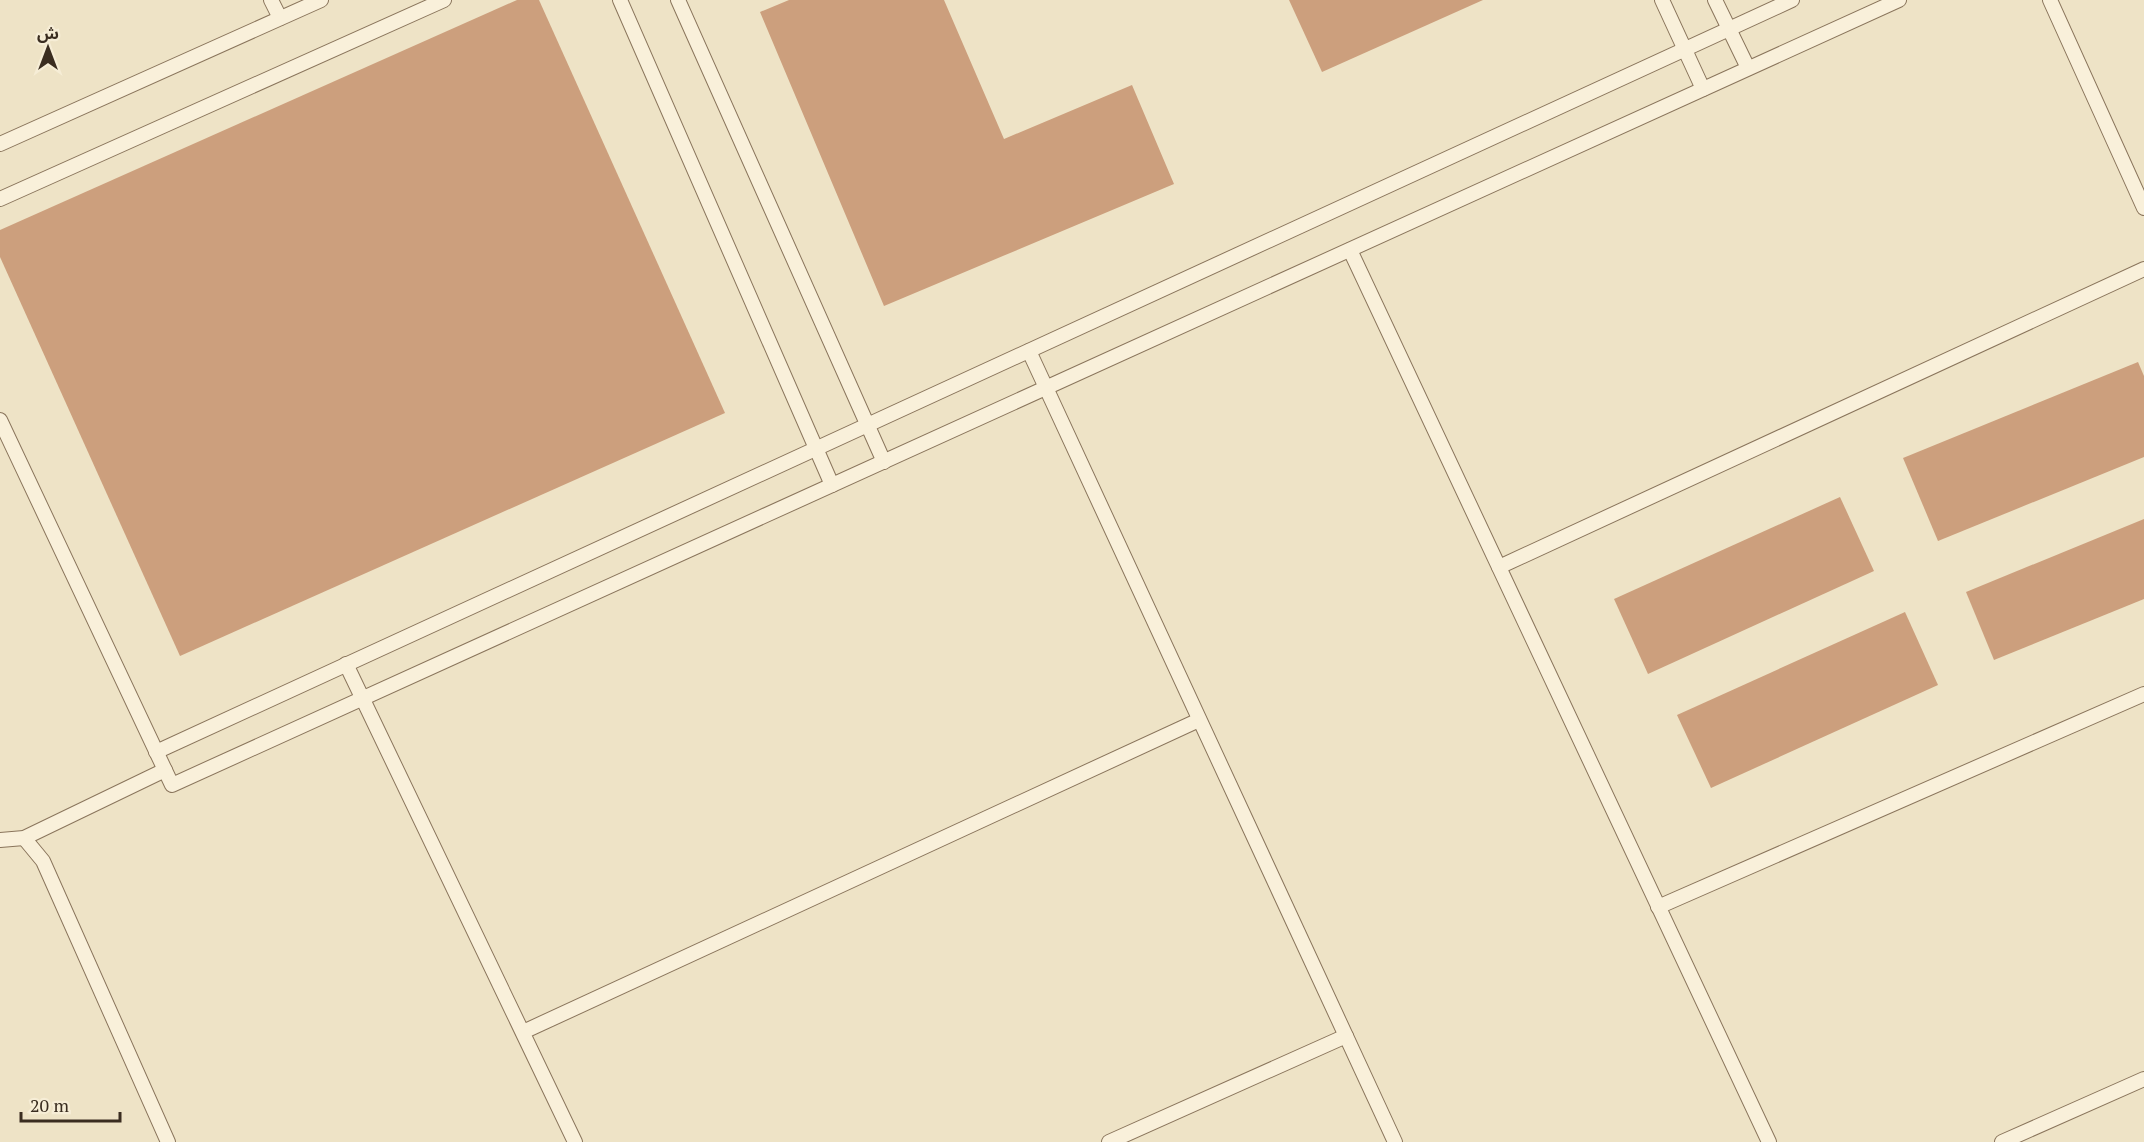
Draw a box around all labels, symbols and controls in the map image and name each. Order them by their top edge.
north arrow [18,18,78,78]
text: ش [37,22,59,44]
scale bar [21,1085,120,1123]
text: 20 m [30,1093,70,1117]

